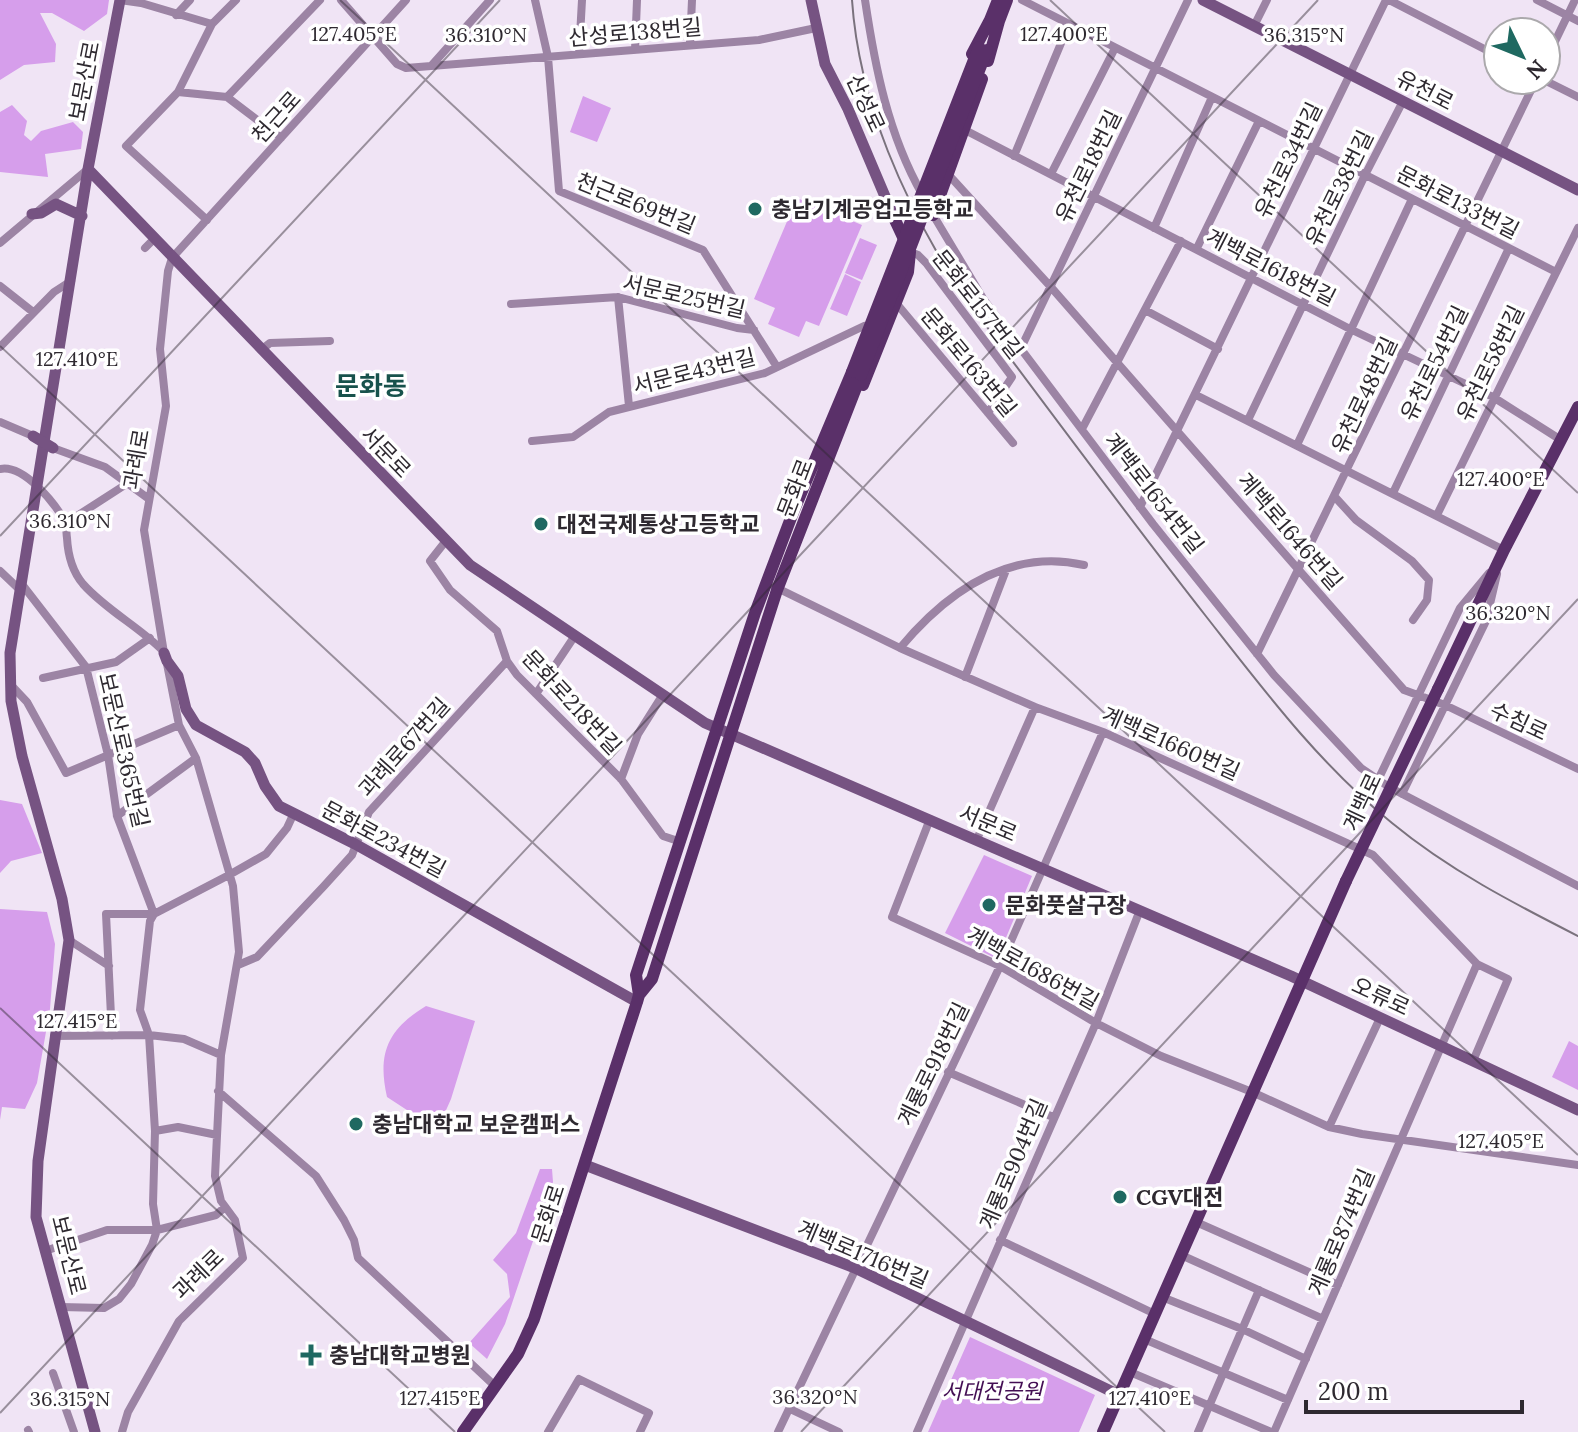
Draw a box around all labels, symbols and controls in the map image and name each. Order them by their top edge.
street label: 산성로138번길 [567,12,703,52]
north arrow [1482,16,1562,96]
text: 127.405°E [311,21,397,46]
text: 127.400°E [1020,21,1108,46]
text: 36.310°N [445,22,527,47]
text: 36.315°N [1264,22,1344,47]
street label: 보문산로 [63,39,105,123]
text: N [1521,54,1553,85]
street label: 유천로 [1392,64,1458,116]
street label: 산성로 [840,70,892,136]
street label: 천근로 [245,85,307,149]
street label: 유천로34번길 [1248,98,1328,222]
street label: 유천로18번길 [1049,105,1127,227]
street label: 유천로38번길 [1299,125,1379,251]
street label: 문화로133번길 [1392,159,1524,245]
street label: 천근로69번길 [572,166,700,240]
place label: 충남기계공업고등학교 [771,195,973,223]
marker: 충남기계공업고등학교 [746,200,764,218]
street label: 계백로1618번길 [1201,222,1341,312]
street label: 문화로157번길 [927,244,1029,364]
street label: 서문로25번길 [620,268,748,324]
street label: 유천로58번길 [1450,300,1530,426]
street label: 유천로54번길 [1394,301,1474,425]
street label: 문화로163번길 [915,302,1023,422]
street label: 유천로48번길 [1325,332,1403,458]
street label: 서문로43번길 [630,342,758,400]
text: 127.410°E [36,346,118,371]
district label: 문화동 [335,369,407,402]
street label: 서문로 [355,420,417,484]
street label: 과례로 [117,427,155,491]
street label: 계백로1654번길 [1098,427,1210,559]
street label: 문화로 [771,455,819,521]
text: 127.400°E [1457,466,1545,491]
street label: 계백로1646번길 [1231,467,1349,595]
text: 36.310°N [29,508,111,533]
place label: 대전국제통상고등학교 [557,510,759,538]
marker: 대전국제통상고등학교 [532,515,550,533]
text: 36.320°N [1465,600,1551,625]
street label: 문화로218번길 [516,644,628,760]
street label: 보문산로365번길 [93,670,155,830]
street label: 과례로67번길 [352,692,456,802]
street label: 수침로 [1486,695,1552,747]
street label: 계백로1660번길 [1098,700,1244,786]
street label: 계백로 [1336,769,1388,835]
street label: 문화로234번길 [317,795,451,883]
street label: 서문로 [955,798,1021,848]
place label: 문화풋살구장 [1005,891,1126,919]
marker: 문화풋살구장 [980,896,998,914]
street label: 계백로1686번길 [962,920,1104,1016]
street label: 오류로 [1348,970,1414,1022]
street label: 계룡로918번길 [891,998,975,1130]
text: 127.415°E [37,1008,117,1033]
street label: 계룡로904번길 [973,1094,1053,1234]
place label: 충남대학교 보운캠퍼스 [372,1110,580,1138]
marker: 충남대학교 보운캠퍼스 [347,1115,365,1133]
text: 127.405°E [1458,1128,1544,1153]
street label: 계룡로874번길 [1302,1164,1380,1300]
street label: 문화로 [525,1181,571,1247]
place label: CGV대전 [1136,1183,1223,1211]
marker: CGV대전 [1111,1188,1129,1206]
street label: 보문산로 [46,1212,92,1298]
street label: 계백로1716번길 [793,1214,933,1294]
street label: 과례로 [166,1243,230,1305]
place label: 충남대학교병원 [329,1341,471,1369]
marker: 충남대학교병원 [300,1344,322,1366]
scale bar [1306,1364,1522,1414]
text: 200 m [1318,1376,1388,1407]
park label: 서대전공원 [941,1377,1044,1405]
text: 36.320°N [772,1384,858,1409]
text: 127.415°E [400,1385,480,1410]
text: 127.410°E [1109,1385,1191,1410]
text: 36.315°N [30,1386,110,1411]

